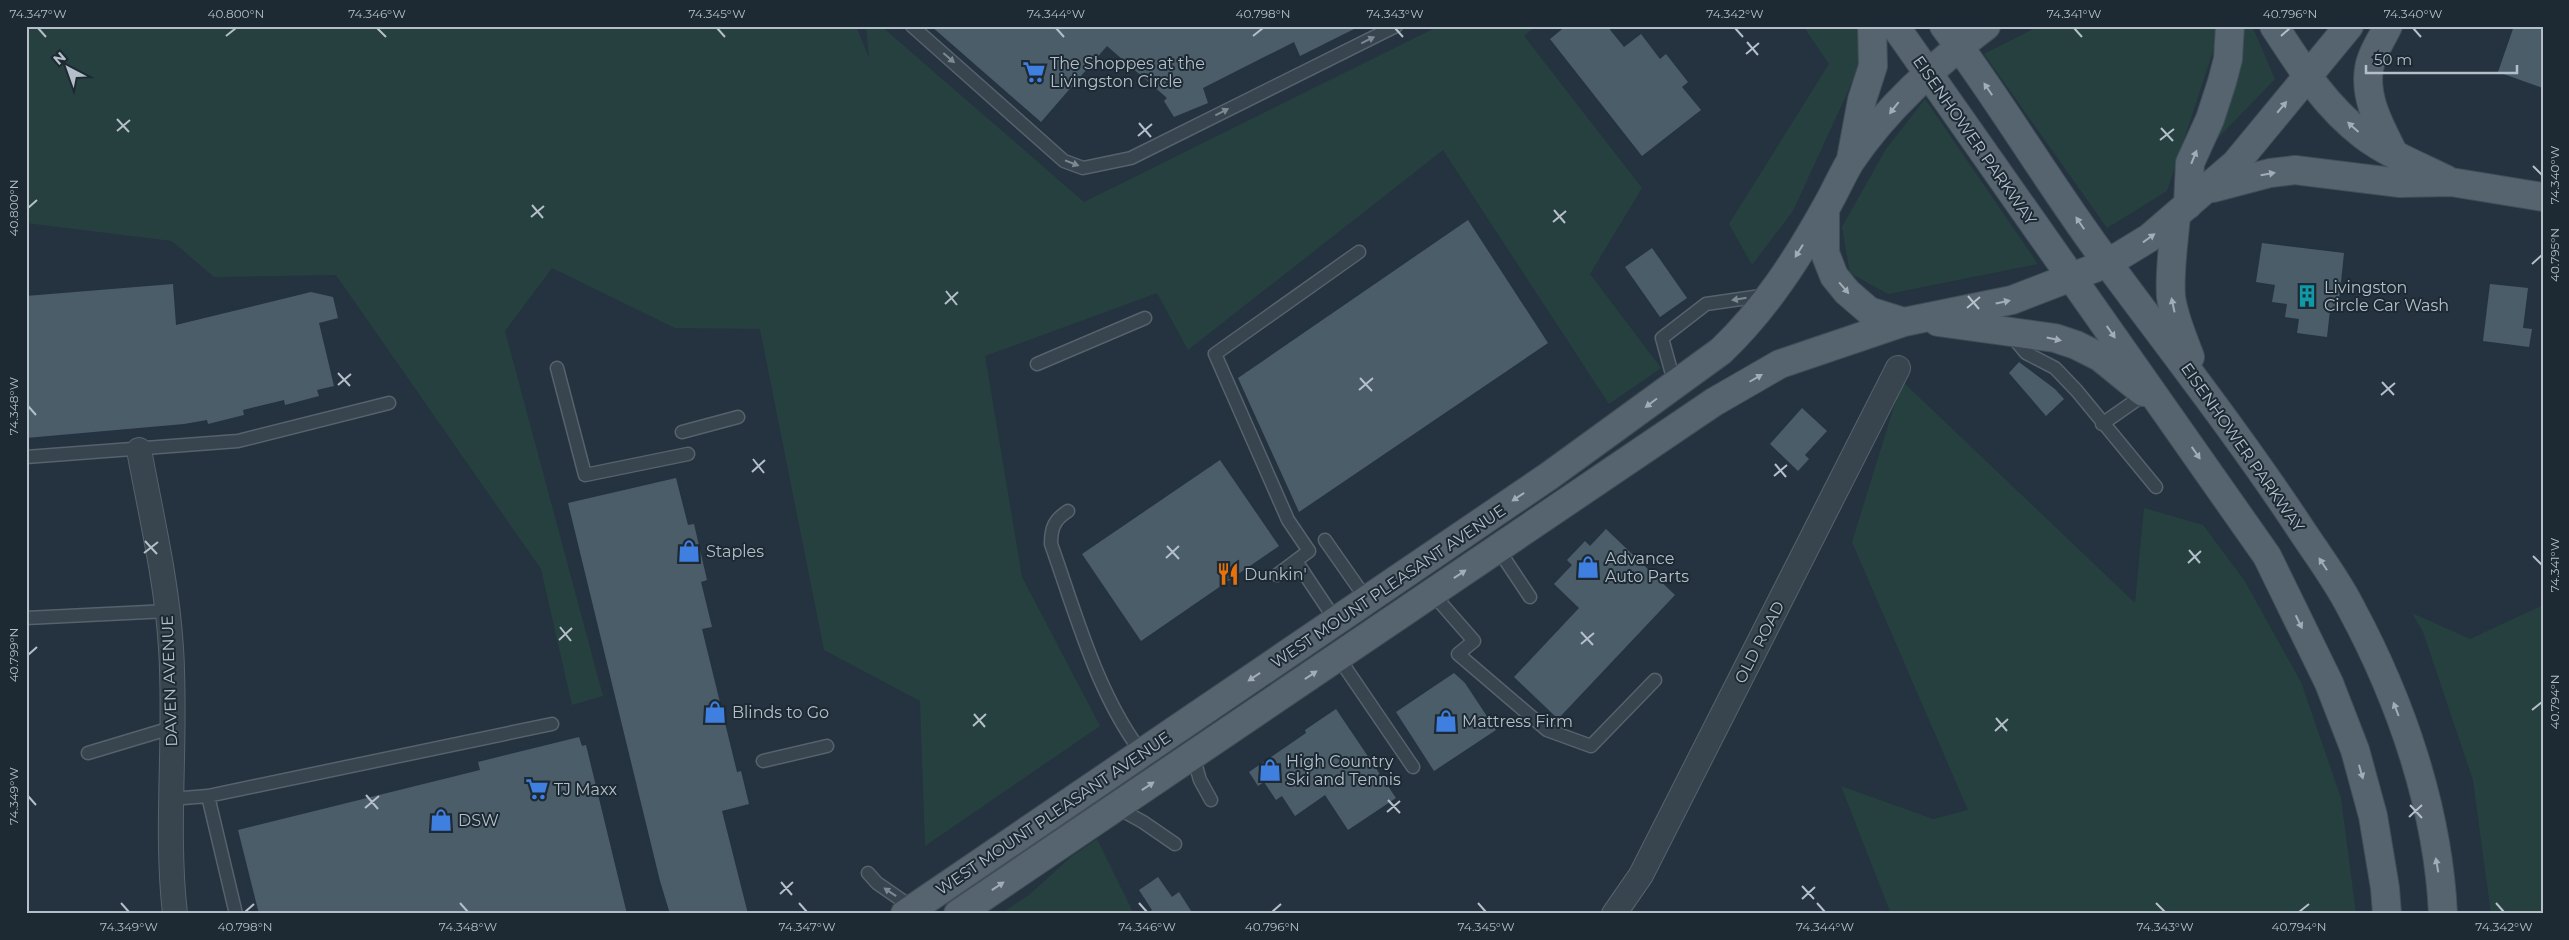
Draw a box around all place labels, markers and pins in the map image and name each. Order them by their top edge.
place label: The Shoppes at the Livingston Circle [1050,54,1205,91]
supermarket icon: The Shoppes at the Livingston Circle [1021,59,1047,85]
place label: Livingston Circle Car Wash [2324,278,2449,315]
building icon: Livingston Circle Car Wash [2294,283,2320,309]
shop icon: Staples [676,538,702,564]
place label: Staples [706,542,764,561]
place label: Advance Auto Parts [1605,549,1689,586]
shop icon: Advance Auto Parts [1575,554,1601,580]
restaurant icon: Dunkin' [1215,561,1241,587]
place label: Dunkin' [1244,565,1307,584]
shop icon: Blinds to Go [702,699,728,725]
place label: Blinds to Go [732,703,829,722]
shop icon: Mattress Firm [1433,708,1459,734]
place label: Mattress Firm [1462,712,1573,731]
place label: High Country Ski and Tennis [1286,752,1401,789]
shop icon: High Country Ski and Tennis [1257,757,1283,783]
supermarket icon: TJ Maxx [524,776,550,802]
place label: TJ Maxx [554,780,617,799]
shop icon: DSW [428,807,454,833]
place label: DSW [458,811,499,830]

